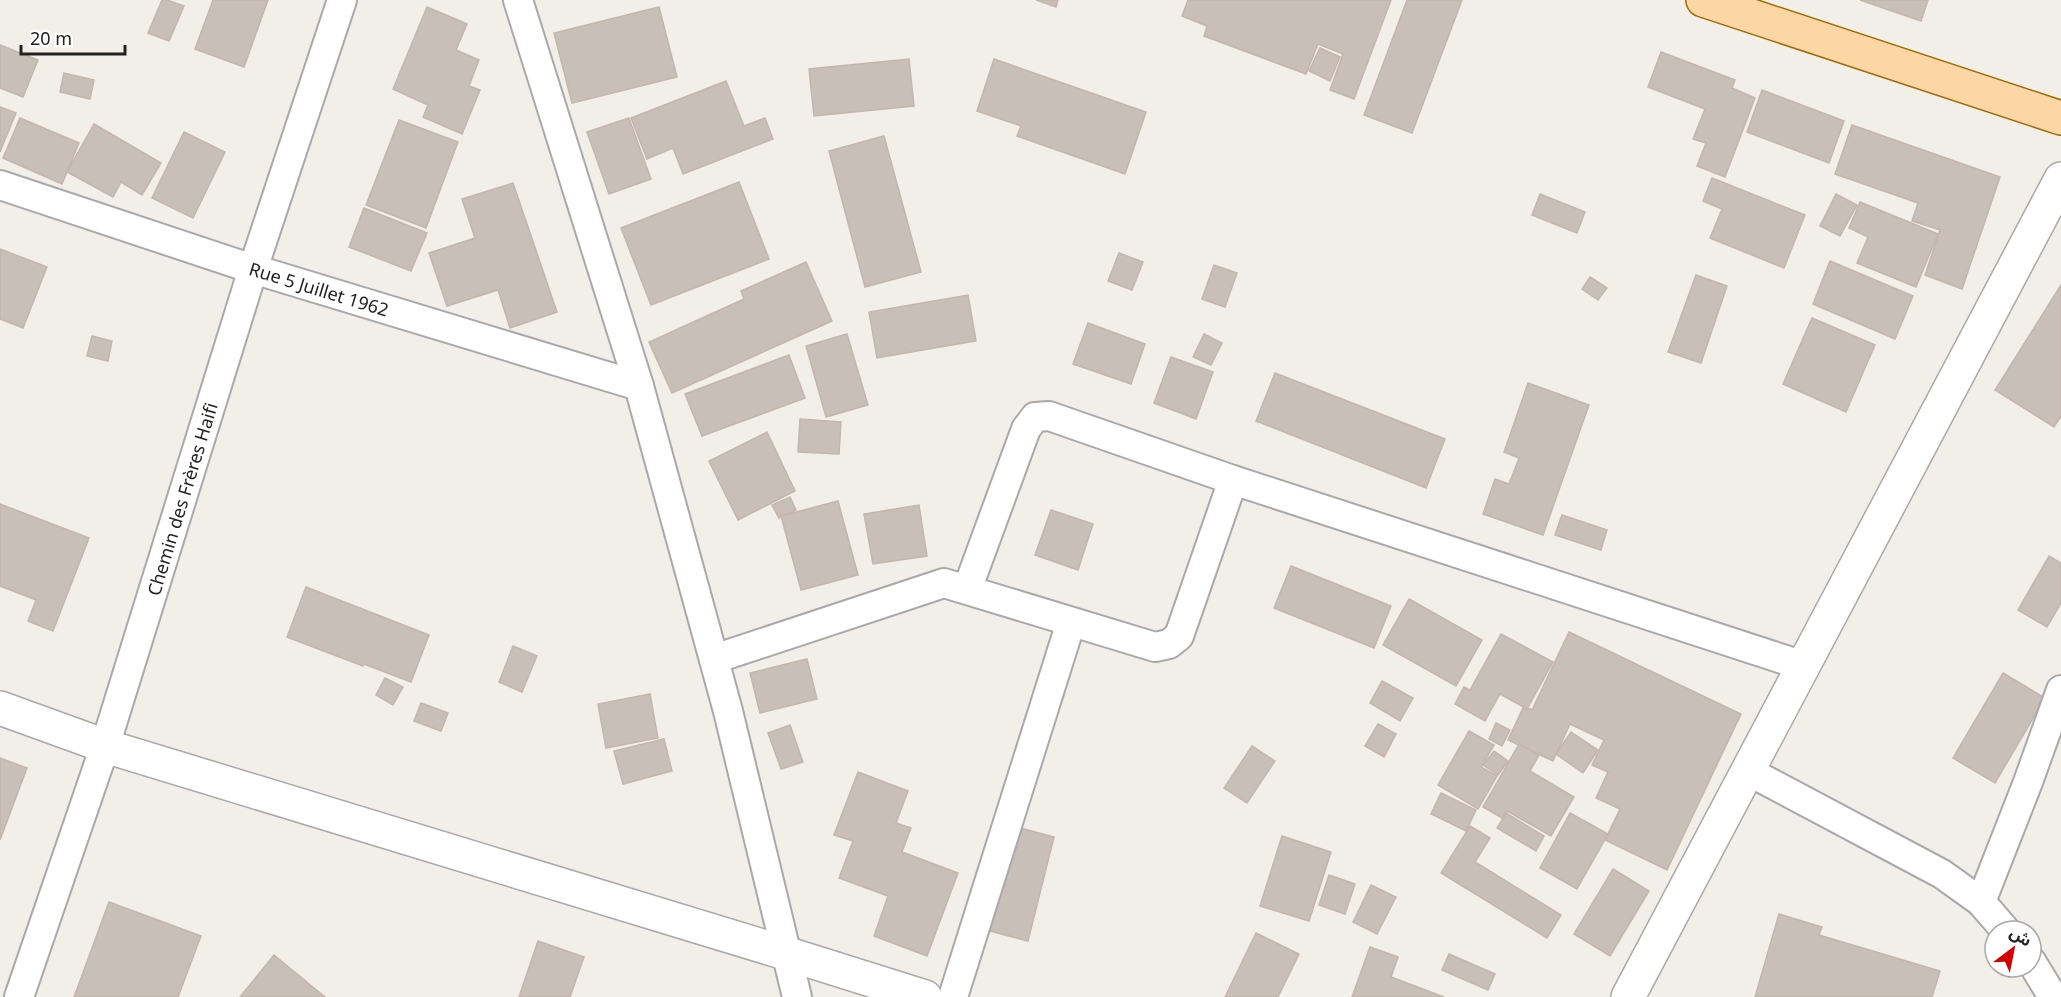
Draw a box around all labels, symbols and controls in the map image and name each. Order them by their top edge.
scale bar [21,18,124,56]
text: 20 m [30,26,72,50]
street label: Rue 5 Juillet 1962 [246,256,392,322]
street label: Chemin des Frères Haifi [141,400,223,598]
north arrow [1983,919,2043,979]
text: ش [2006,921,2036,951]

